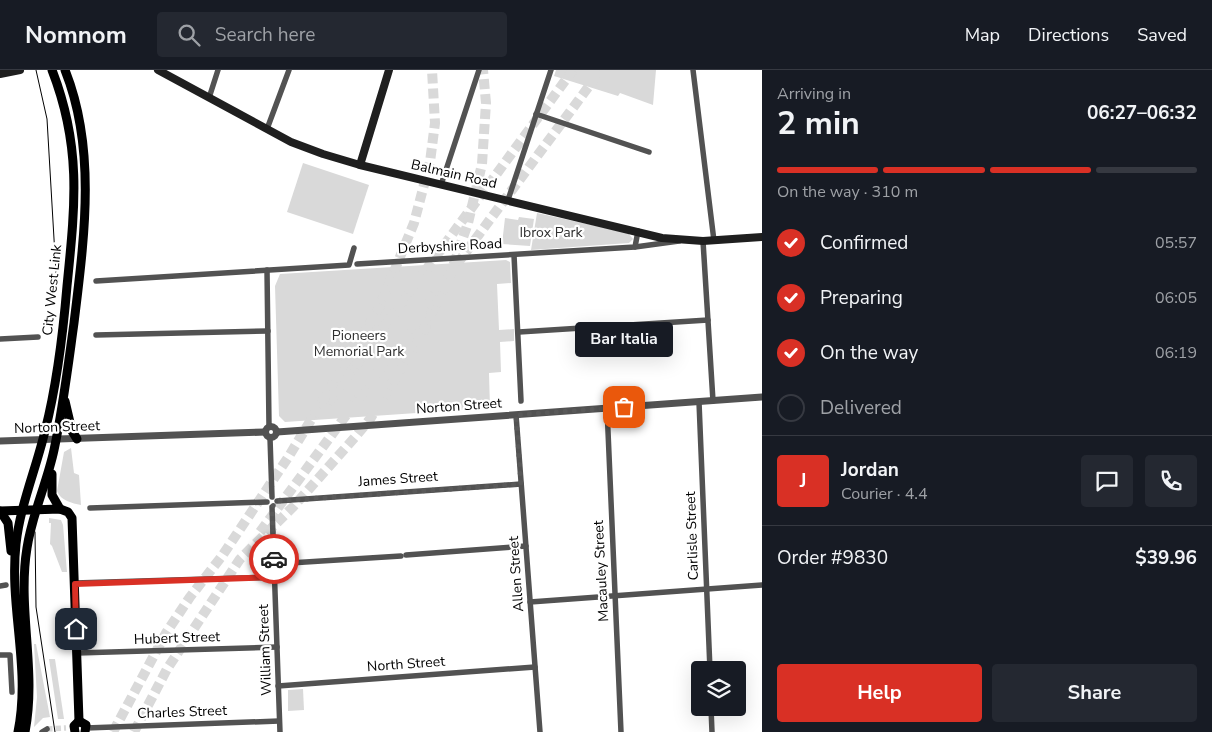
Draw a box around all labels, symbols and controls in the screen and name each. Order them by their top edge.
search box [157,12,507,57]
text: Nomnom [25,19,127,51]
icon: search [175,21,203,49]
text: Search here [215,22,315,48]
text: Map [965,23,1000,47]
text: Directions [1028,23,1109,47]
text: Saved [1137,23,1187,47]
text: Arriving in [777,83,851,105]
text: 06:27–06:32 [1087,100,1197,126]
text: 2 min [777,102,860,145]
street label: Balmain Road [409,155,499,193]
text: On the way · 310 m [777,181,918,203]
park label: Ibrox Park [519,223,584,242]
icon: check [777,229,805,257]
text: Confirmed [820,230,908,256]
text: 05:57 [1155,232,1197,254]
street label: Derbyshire Road [397,234,503,258]
street label: City West Link [38,243,66,336]
icon: check [777,284,805,312]
text: Preparing [820,285,903,311]
text: 06:05 [1155,287,1197,309]
callout: Bar Italia [575,322,673,357]
park label: Pioneers Memorial Park [314,326,405,361]
text: Bar Italia [590,328,658,350]
icon: check [777,339,805,367]
text: On the way [820,340,918,366]
text: 06:19 [1155,342,1197,364]
pin [603,386,645,428]
icon: bag [610,393,638,421]
street label: Norton Street [415,394,503,418]
text: Delivered [820,395,902,421]
street label: Norton Street [14,416,100,438]
button: chat [1081,455,1133,507]
button: phone [1145,455,1197,507]
text: Jordan [841,457,899,483]
street label: James Street [356,467,439,491]
text: J [800,468,806,494]
text: Courier · 4.4 [841,483,927,505]
street label: Carlisle Street [681,491,703,581]
street label: Macauley Street [589,520,613,622]
courier [249,534,299,584]
street label: Allen Street [504,536,528,612]
icon: car [260,545,288,573]
text: Order #9830 [777,545,888,571]
text: $39.96 [1135,545,1197,571]
street label: William Street [254,604,276,696]
pin [55,608,97,650]
icon: home [62,615,90,643]
street label: Hubert Street [134,627,220,649]
street label: North Street [366,652,446,676]
map controls [691,661,746,716]
button: layers [691,661,746,716]
button: Help [777,664,982,722]
button: Share [992,664,1197,722]
street label: Charles Street [137,701,227,723]

